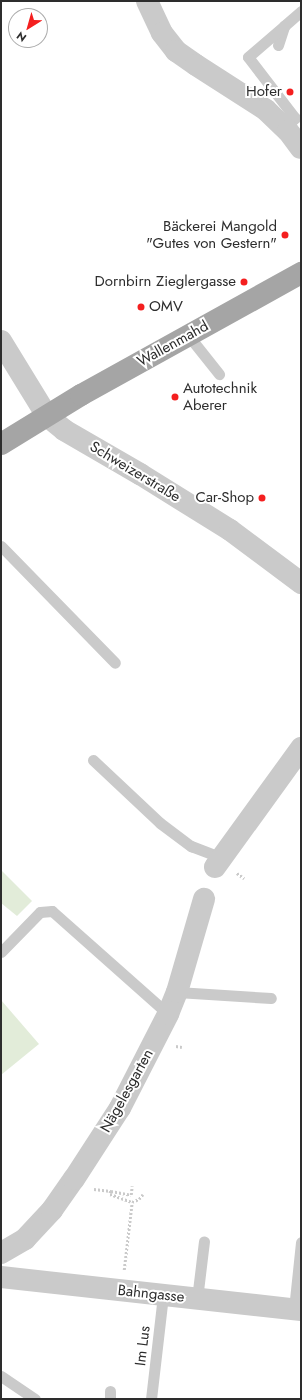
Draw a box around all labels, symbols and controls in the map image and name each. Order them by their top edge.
north arrow [8,8,48,48]
text: N [13,28,30,46]
place label: Hofer [246,83,282,101]
marker: Hofer [285,87,295,97]
place label: Bäckerei Mangold "Gutes von Gestern" [146,217,277,252]
marker: Bäckerei Mangold "Gutes von Gestern" [280,230,290,240]
place label: Dornbirn Zieglergasse [95,273,236,291]
marker: Dornbirn Zieglergasse [239,277,249,287]
place label: OMV [149,298,183,316]
marker: OMV [136,302,146,312]
street label: Wallenmahd [134,317,212,371]
place label: Autotechnik Aberer [183,379,257,414]
marker: Autotechnik Aberer [170,392,180,402]
street label: Schweizerstraße [86,438,184,506]
place label: Car-Shop [195,489,254,507]
marker: Car-Shop [257,493,267,503]
street label: Nägelesgarten [97,1046,157,1136]
street label: Bahngasse [117,1282,185,1306]
street label: Im Lus [132,1325,154,1367]

